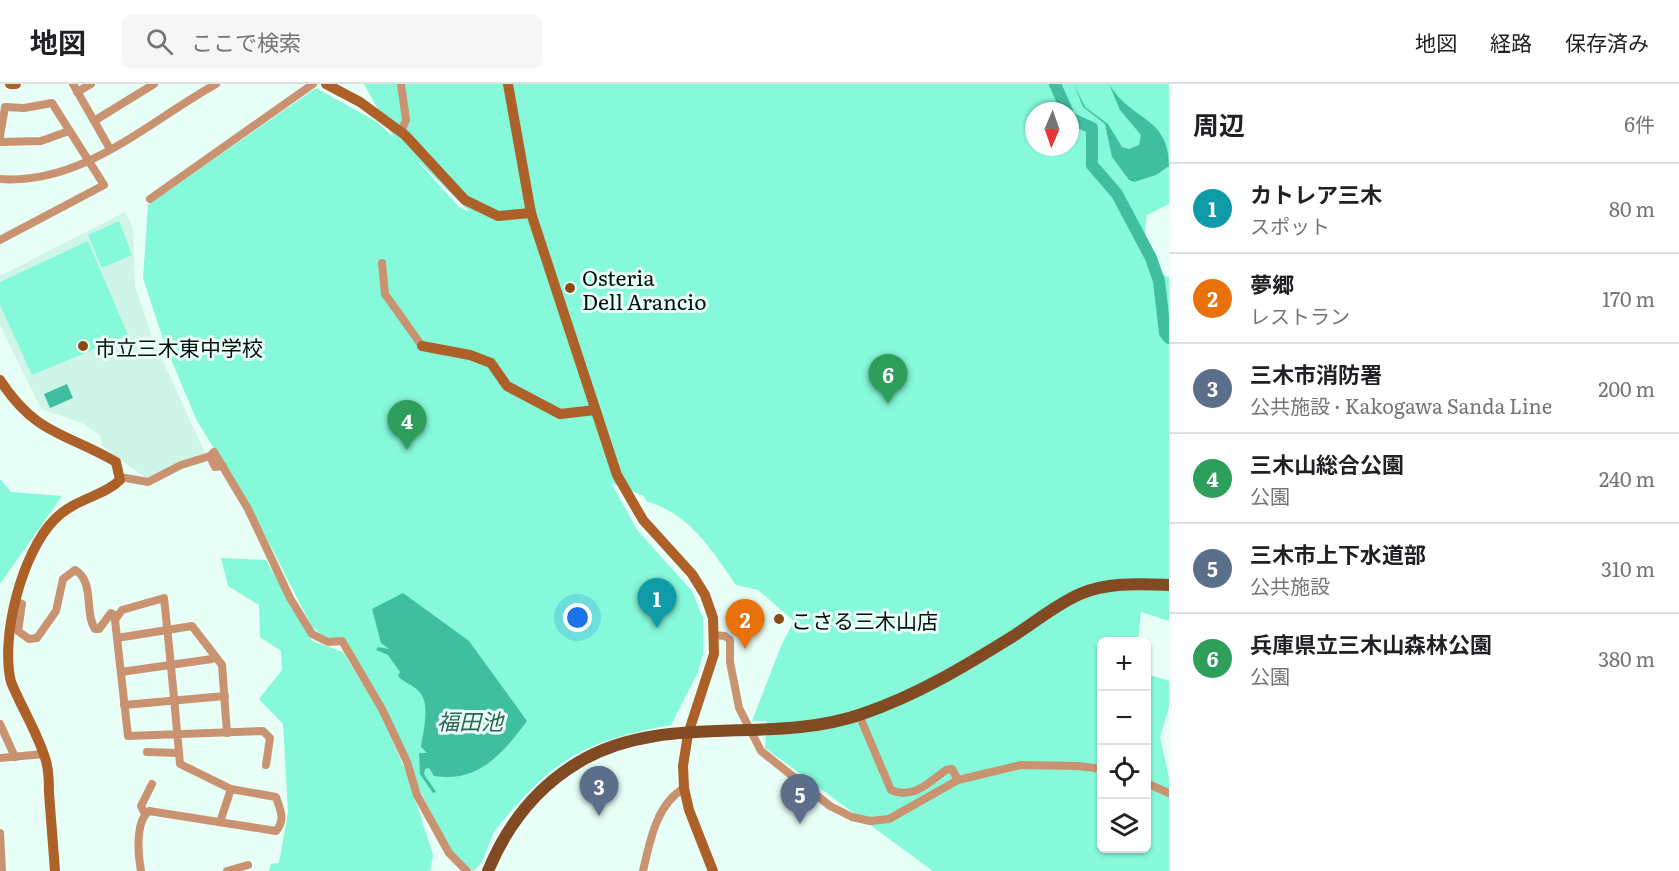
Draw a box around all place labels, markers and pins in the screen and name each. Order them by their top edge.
place label: Osteria Dell Arancio [582,261,707,316]
marker: Osteria Dell Arancio [563,281,577,295]
place label: 市立三木東中学校 [95,331,263,362]
marker: 市立三木東中学校 [76,339,90,353]
pin: 6 [868,354,908,404]
pin: 4 [388,400,426,450]
pin: 1 [638,578,676,628]
pin: 2 [726,600,764,649]
place label: こさる三木山店 [791,604,938,635]
marker: こさる三木山店 [772,612,786,626]
pin: 3 [580,766,618,816]
pin: 5 [780,774,820,824]

